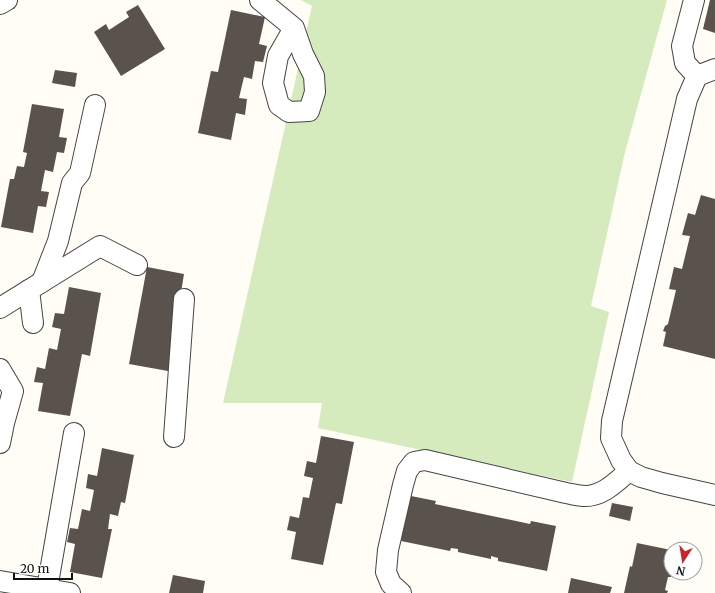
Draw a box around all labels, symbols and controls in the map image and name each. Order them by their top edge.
north arrow [663,541,703,581]
scale bar [14,555,72,581]
text: 20 m [20,561,49,576]
text: N [675,563,687,579]

